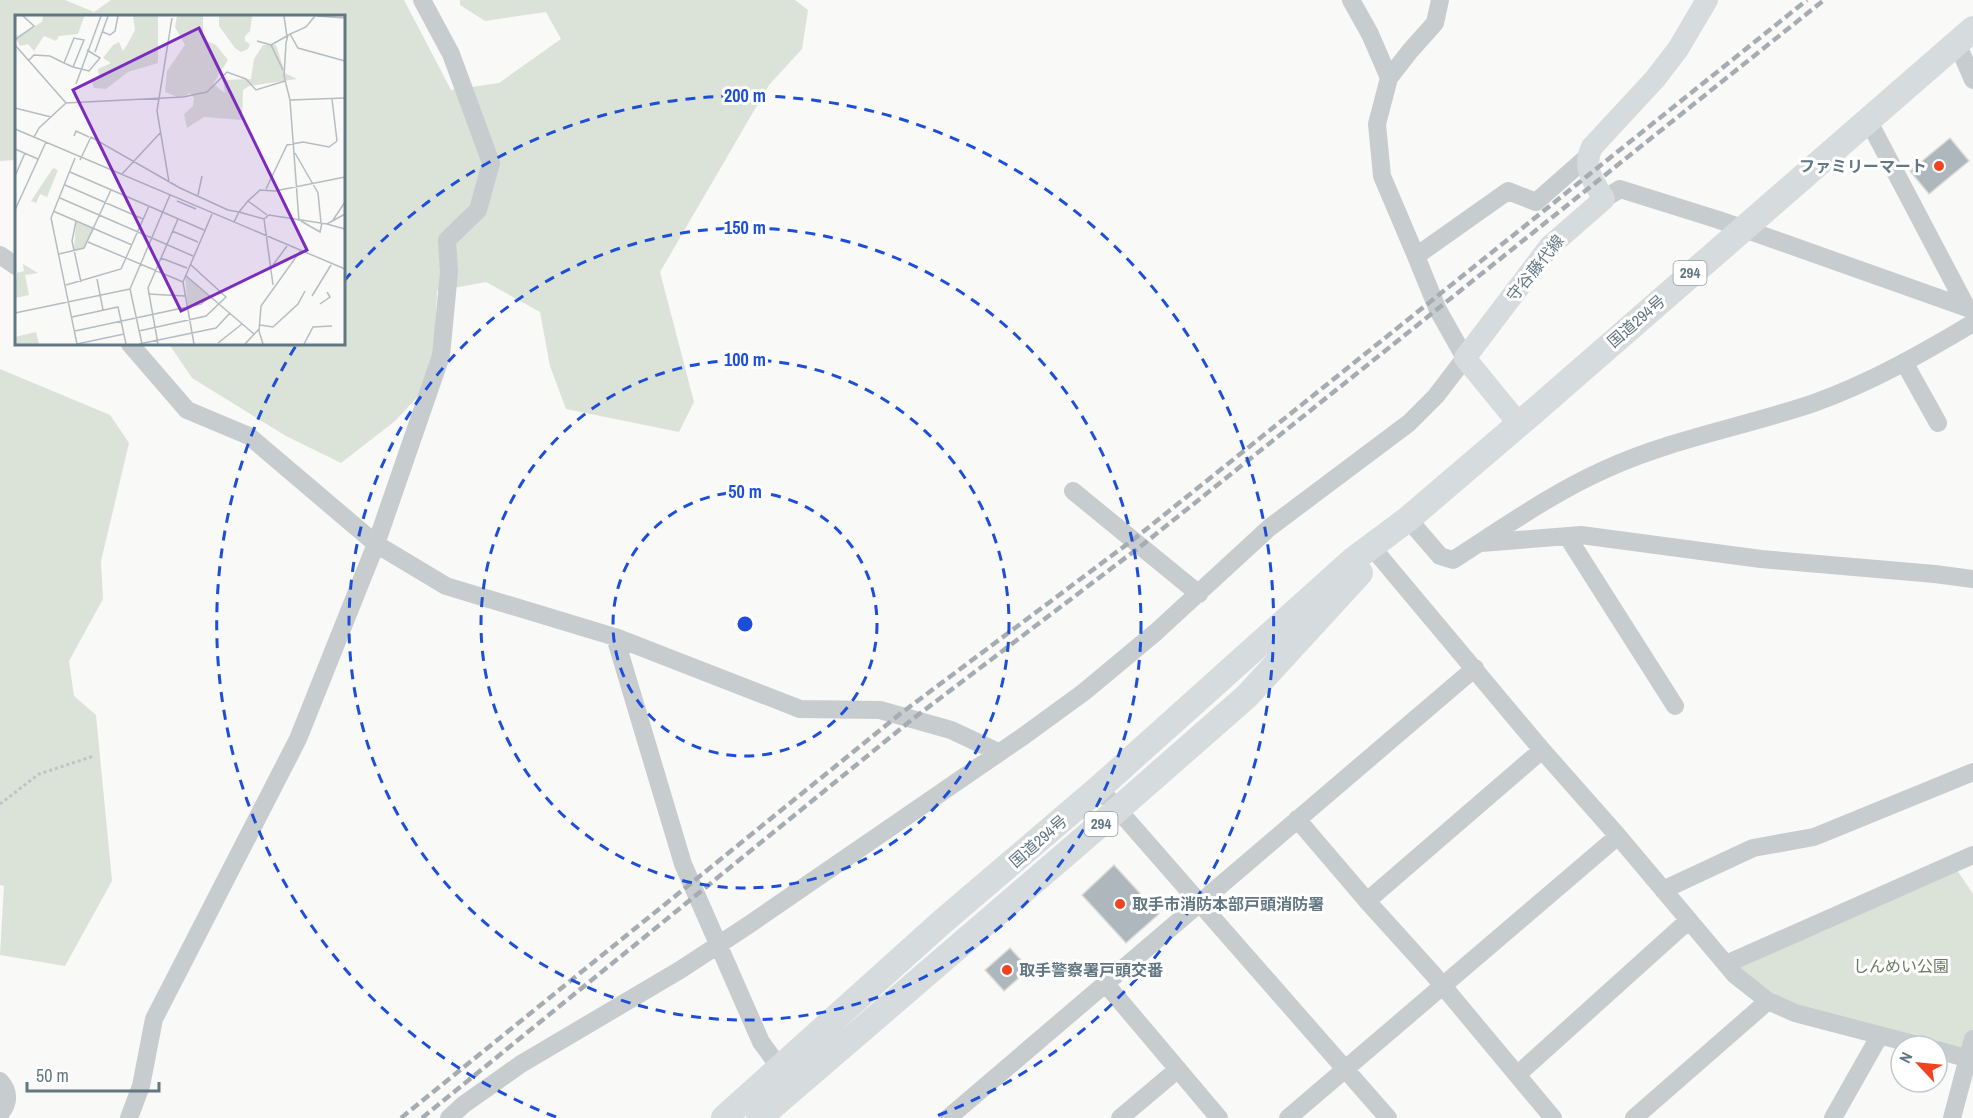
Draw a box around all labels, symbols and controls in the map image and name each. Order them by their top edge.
inset map [15,15,345,345]
text: 200 m [724,83,766,108]
place label: ファミリーマート [1799,155,1927,177]
marker: ファミリーマート [1932,159,1946,173]
text: 150 m [724,215,766,240]
street label: 守谷藤代線 [1501,230,1569,306]
road number: 294 [1674,261,1706,285]
street label: 国道294号 [1602,290,1670,352]
text: 100 m [724,347,766,372]
text: 50 m [728,479,762,504]
centre of rings [735,614,755,634]
street label: 国道294号 [1004,810,1072,872]
road number: 294 [1084,812,1118,836]
place label: 取手市消防本部戸頭消防署 [1132,893,1324,915]
marker: 取手市消防本部戸頭消防署 [1113,897,1127,911]
park label: しんめい公園 [1853,955,1949,977]
place label: 取手警察署戸頭交番 [1019,959,1163,981]
marker: 取手警察署戸頭交番 [1000,963,1014,977]
north arrow [1889,1034,1949,1094]
text: N [1894,1048,1917,1067]
scale bar [27,1055,159,1093]
text: 50 m [36,1063,69,1088]

